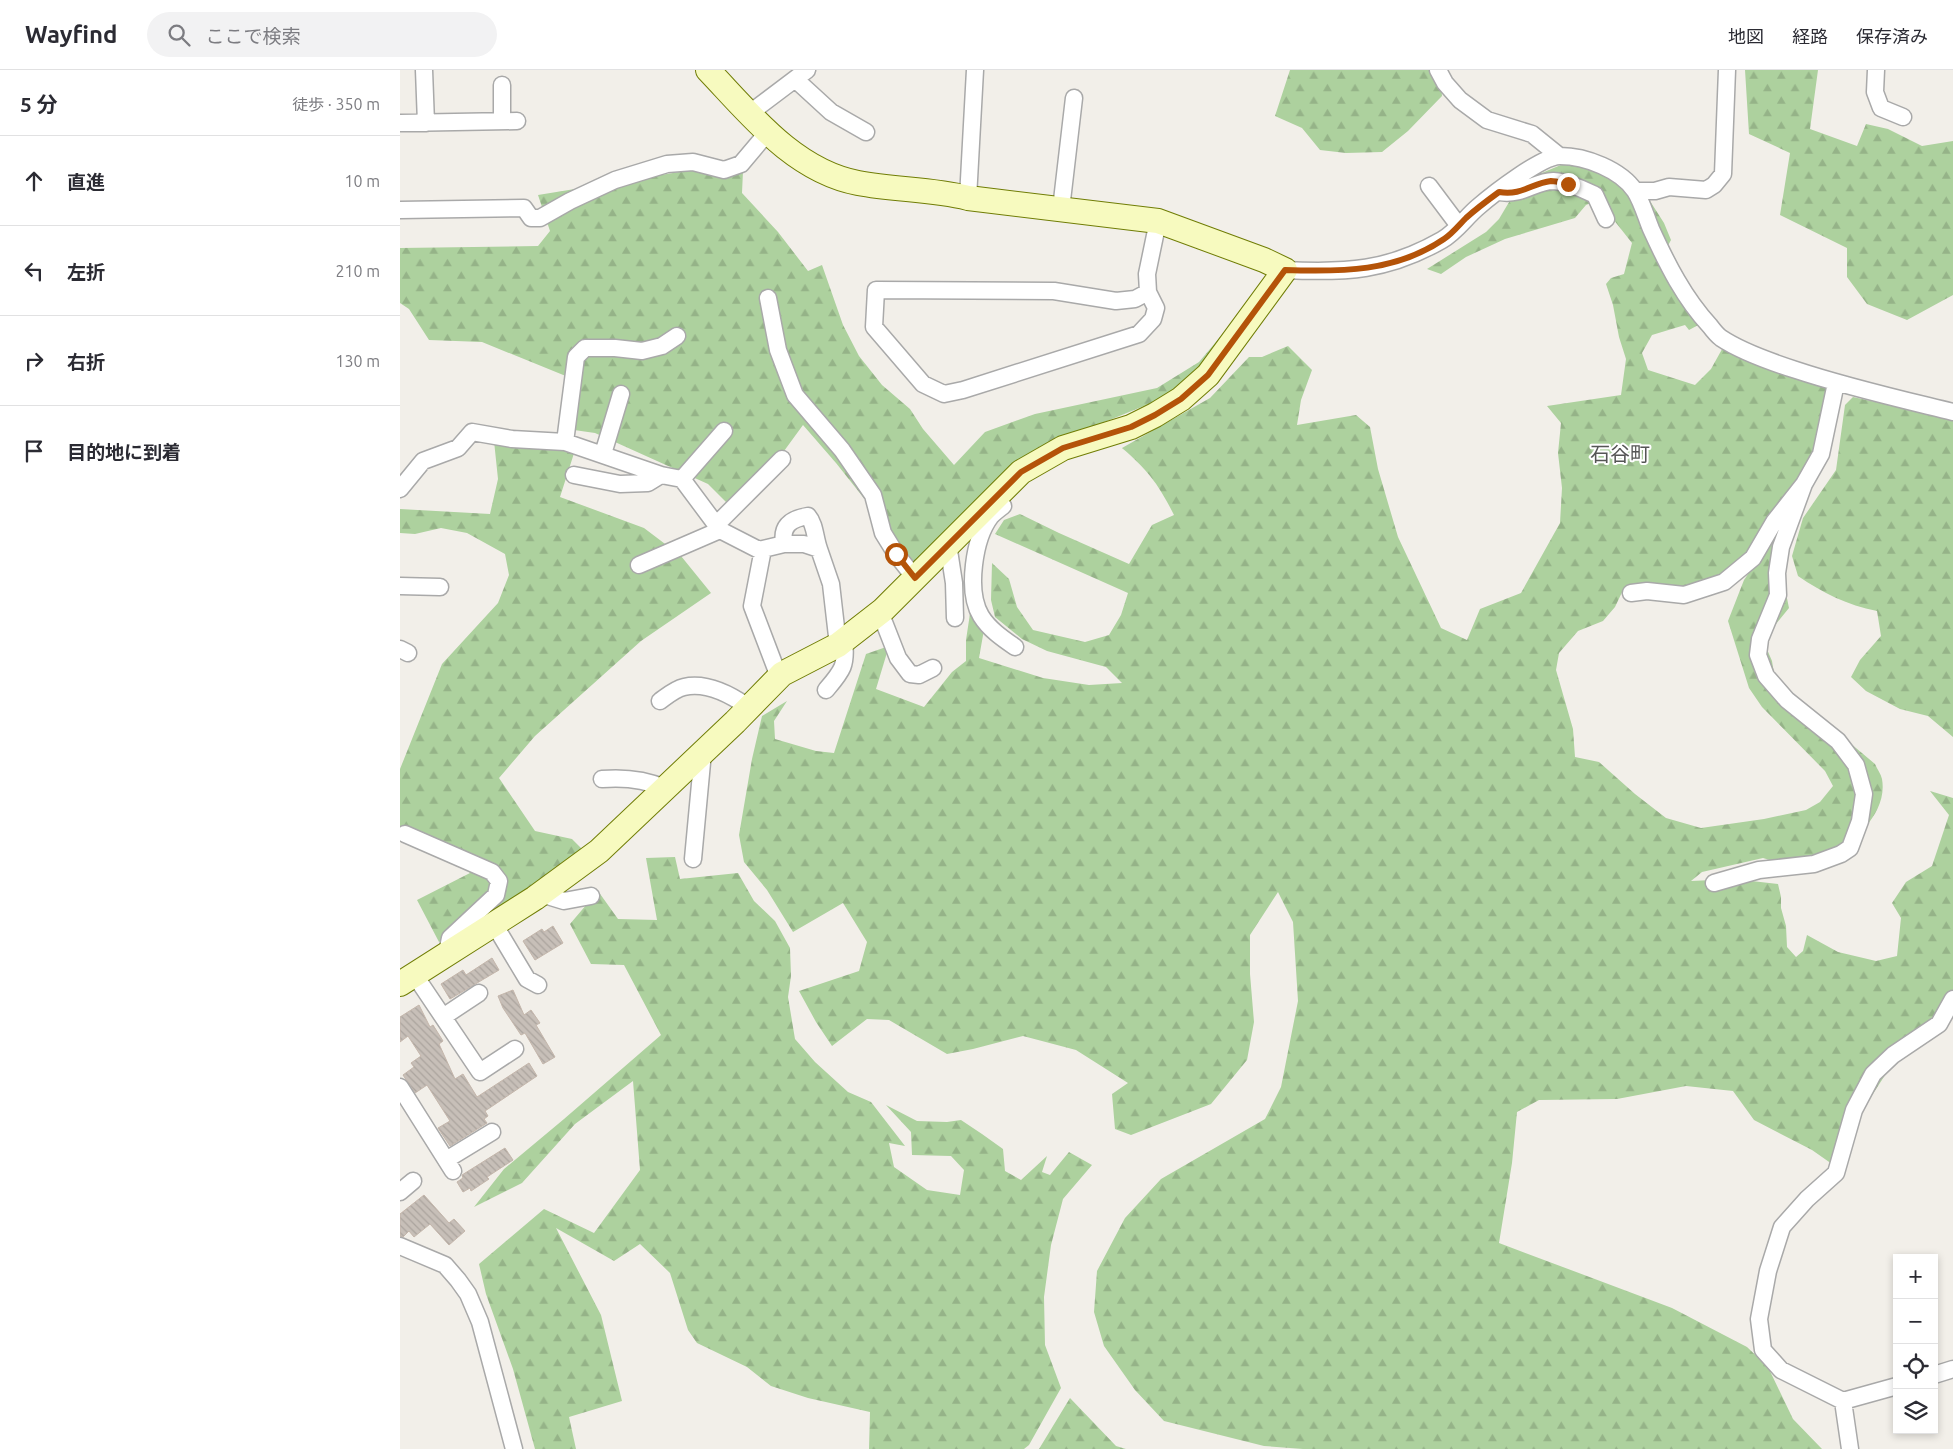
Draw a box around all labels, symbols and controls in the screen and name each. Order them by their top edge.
search box [147,12,497,57]
text: Wayfind [25,21,117,48]
icon: search [165,21,193,49]
text: ここで検索 [205,25,300,47]
text: 地図 [1728,26,1764,46]
text: 経路 [1792,26,1828,46]
text: 保存済み [1856,26,1928,46]
text: 5 分 [20,92,58,116]
text: 徒歩 · 350 m [292,95,380,113]
icon: ahead [20,167,48,195]
text: 直進 [67,171,105,193]
text: 10 m [344,172,380,190]
route end [1557,173,1580,196]
icon: left [20,257,48,285]
text: 左折 [67,261,105,283]
text: 210 m [335,262,380,280]
icon: right [20,347,48,375]
text: 右折 [67,351,105,373]
text: 130 m [335,352,380,370]
icon: arrive [20,437,48,465]
text: 目的地に到着 [67,441,181,463]
district label: 石谷町 [1590,442,1650,465]
route start [885,543,908,566]
map controls [1893,1254,1938,1434]
button: + [1893,1254,1938,1299]
button: − [1893,1299,1938,1344]
button: locate [1893,1344,1938,1389]
button: layers [1893,1389,1938,1434]

